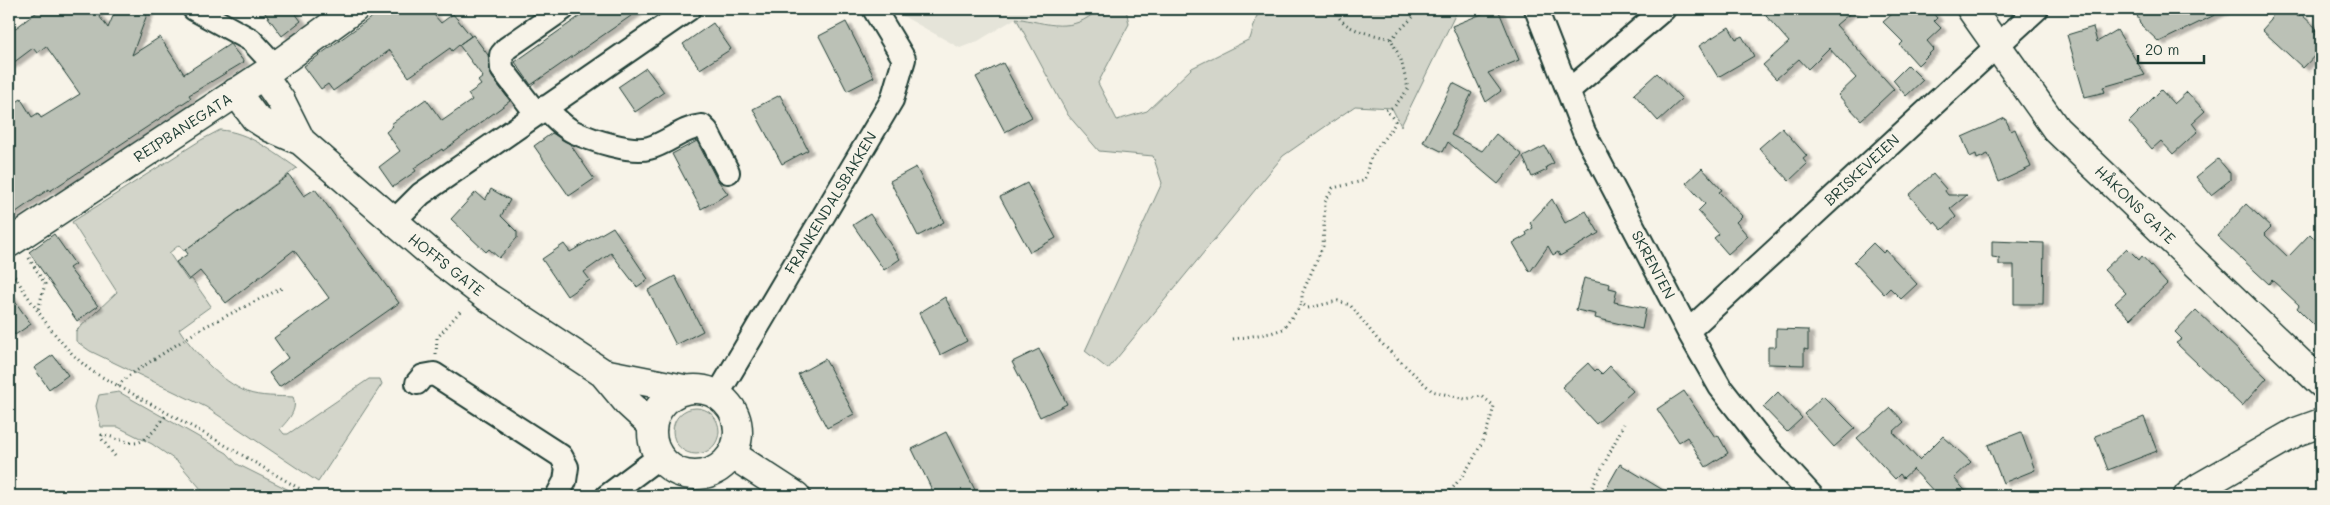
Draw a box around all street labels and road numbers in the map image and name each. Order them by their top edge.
street label: REIPBANEGATA [129,88,236,166]
street label: FRANKENDALSBAKKEN [780,128,881,277]
street label: BRISKEVEIEN [1819,129,1903,209]
street label: HÅKONS GATE [2091,161,2181,248]
street label: SKRENTEN [1627,227,1680,302]
street label: HOFFS GATE [405,228,489,300]

